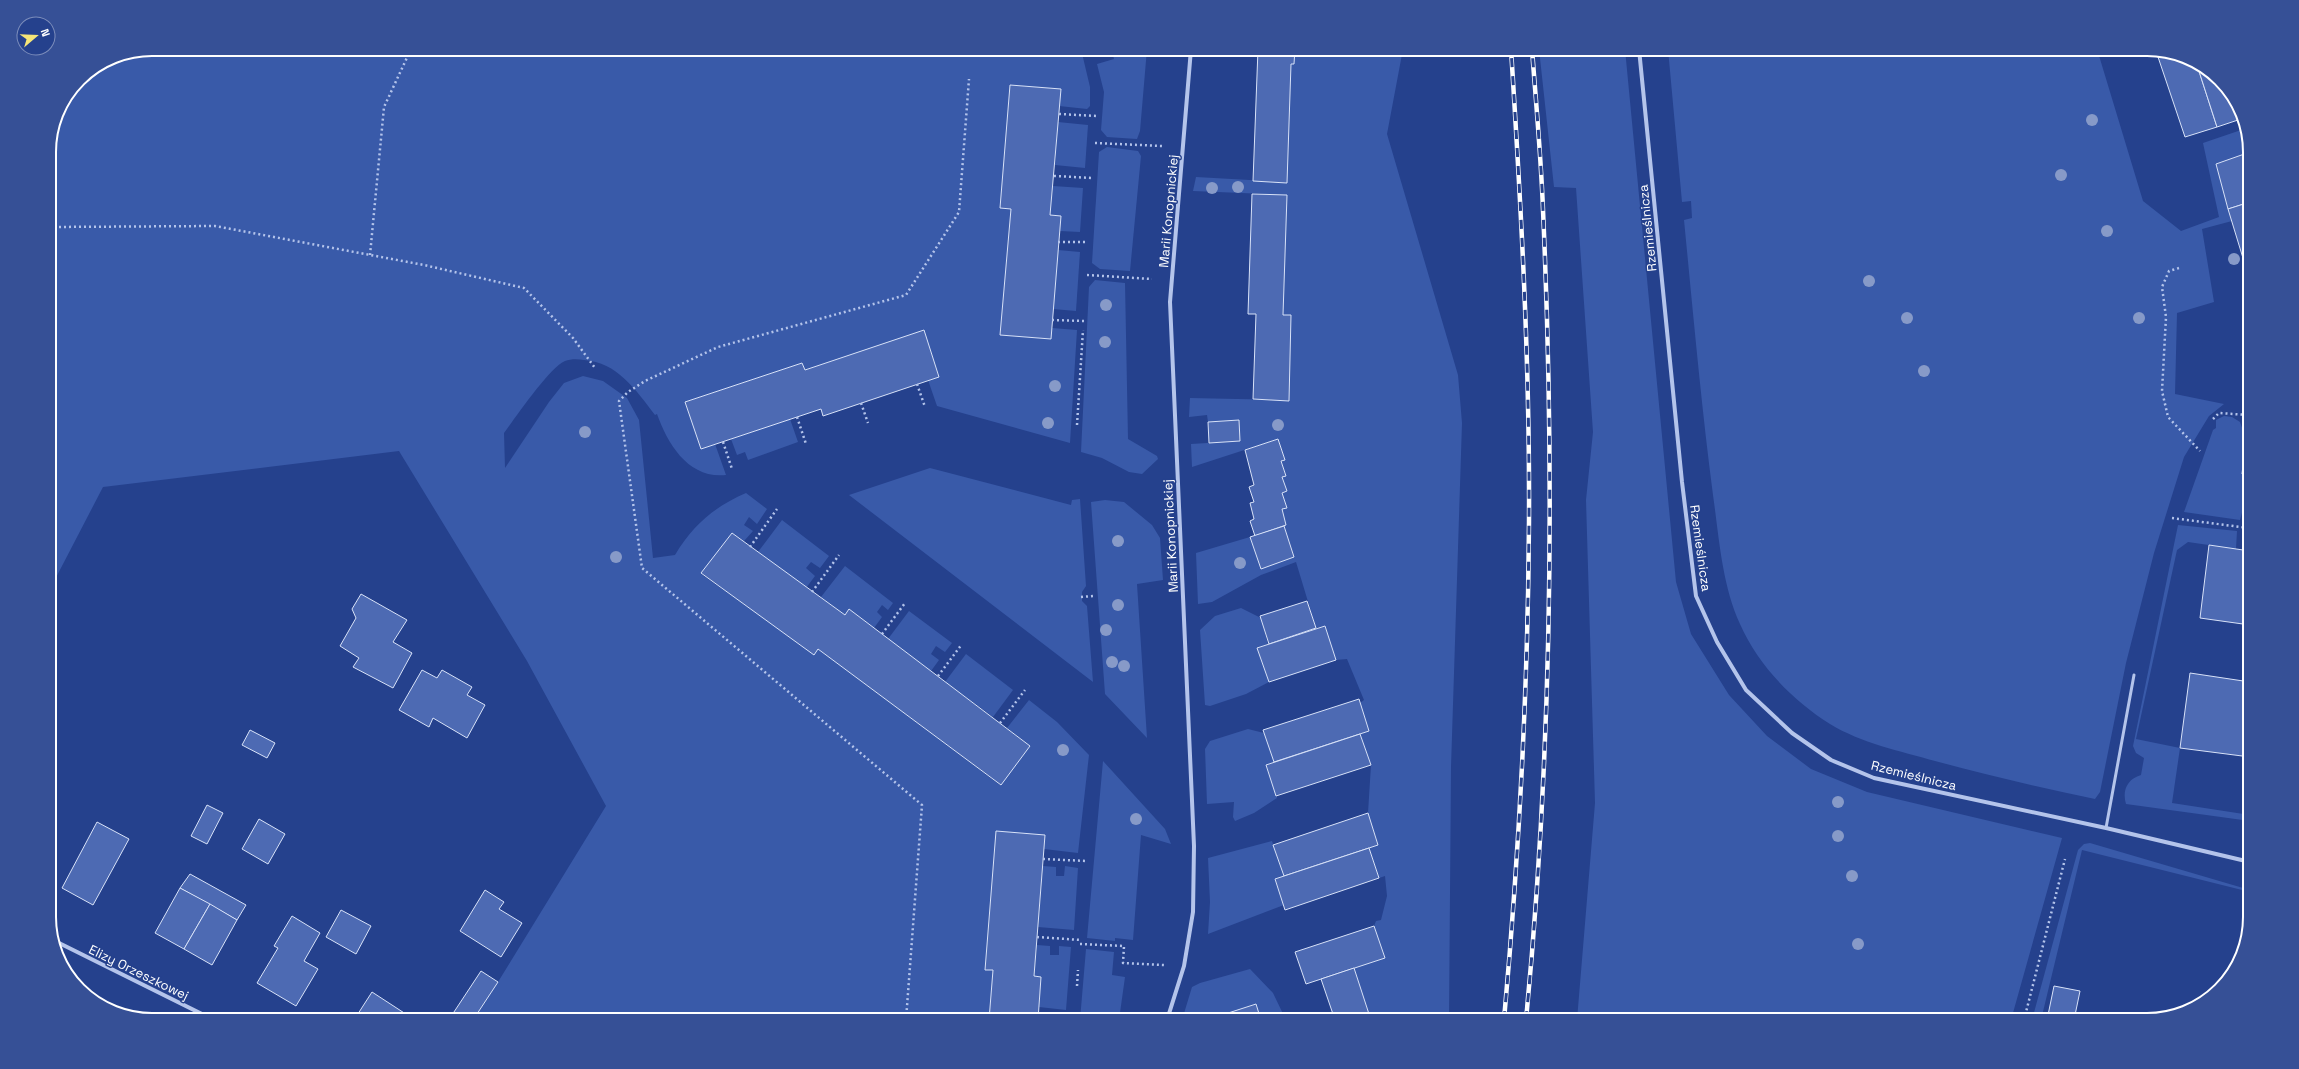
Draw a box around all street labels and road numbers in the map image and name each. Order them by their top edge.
street label: Marii Konopnickiej [1155,154,1182,268]
street label: Rzemieślnicza [1634,183,1661,272]
street label: Marii Konopnickiej [1159,479,1182,593]
street label: Rzemieślnicza [1686,504,1715,593]
street label: Rzemieślnicza [1869,757,1959,794]
street label: Elizy Orzeszkowej [86,941,191,1004]

